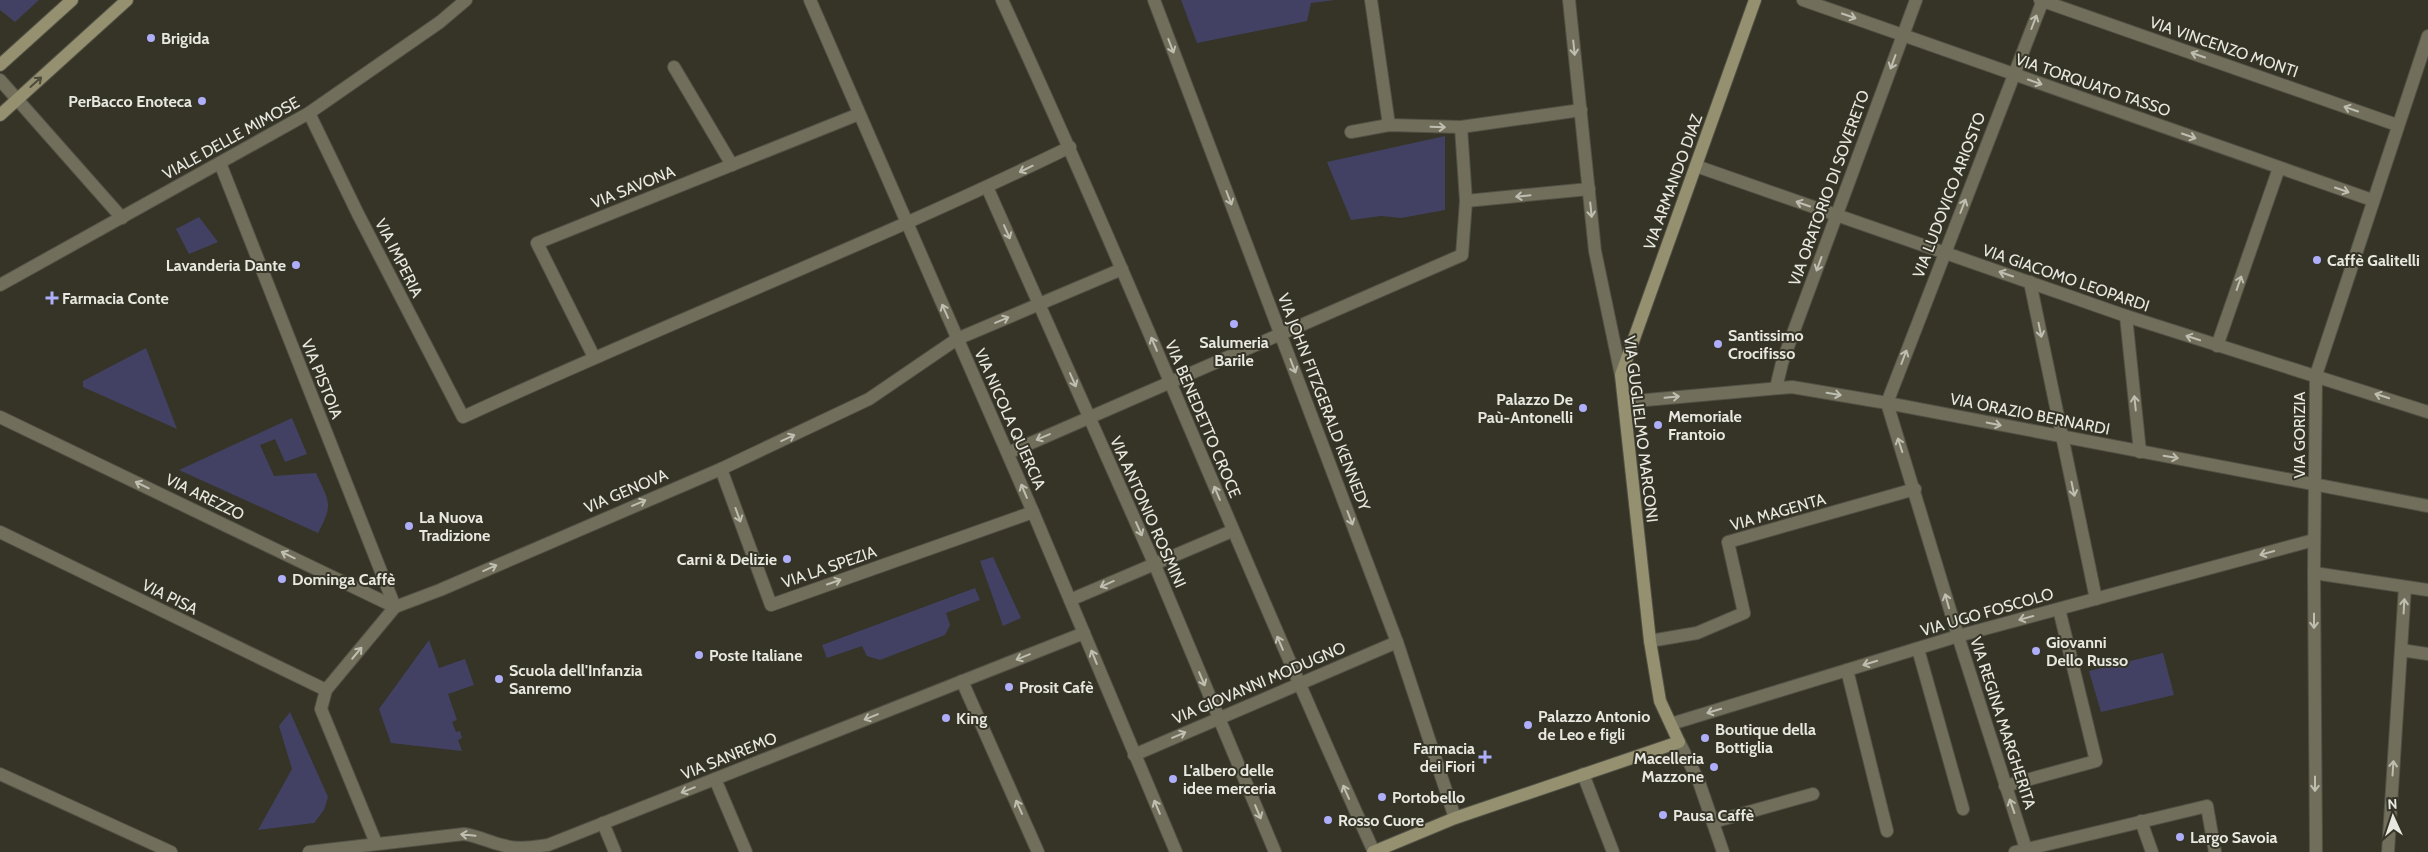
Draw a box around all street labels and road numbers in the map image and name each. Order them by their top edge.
street label: VIA VINCENZO MONTI [2147,13,2301,81]
street label: VIA TORQUATO TASSO [2013,50,2173,120]
street label: VIA ORATORIO DI SOVERETO [1785,88,1873,288]
street label: VIALE DELLE MIMOSE [159,92,303,184]
street label: VIA LUDOVICO ARIOSTO [1909,110,1989,280]
street label: VIA ARMANDO DIAZ [1640,111,1706,252]
street label: VIA SAVONA [588,162,678,212]
street label: VIA IMPERIA [371,215,427,301]
street label: VIA GIACOMO LEOPARDI [1980,240,2152,316]
street label: VIA JOHN FITZGERALD KENNEDY [1274,291,1375,514]
street label: VIA GUGLIELMO MARCONI [1620,335,1662,523]
street label: VIA PISTOIA [297,336,347,422]
street label: VIA BENEDETTO CROCE [1161,337,1245,501]
street label: VIA NICOLA QUERCIA [970,346,1050,493]
street label: VIA ORAZIO BERNARDI [1948,389,2112,439]
street label: VIA GORIZIA [2290,391,2309,478]
street label: VIA ANTONIO ROSMINI [1106,433,1190,591]
street label: VIA GENOVA [581,465,671,517]
street label: VIA AREZZO [163,470,247,524]
street label: VIA MAGENTA [1728,489,1828,535]
street label: VIA LA SPEZIA [779,542,879,592]
street label: VIA PISA [139,575,201,619]
street label: VIA UGO FOSCOLO [1918,584,2056,640]
street label: VIA REGINA MARGHERITA [1966,635,2040,812]
street label: VIA GIOVANNI MODUGNO [1170,638,1348,728]
street label: VIA SANREMO [678,728,780,784]

